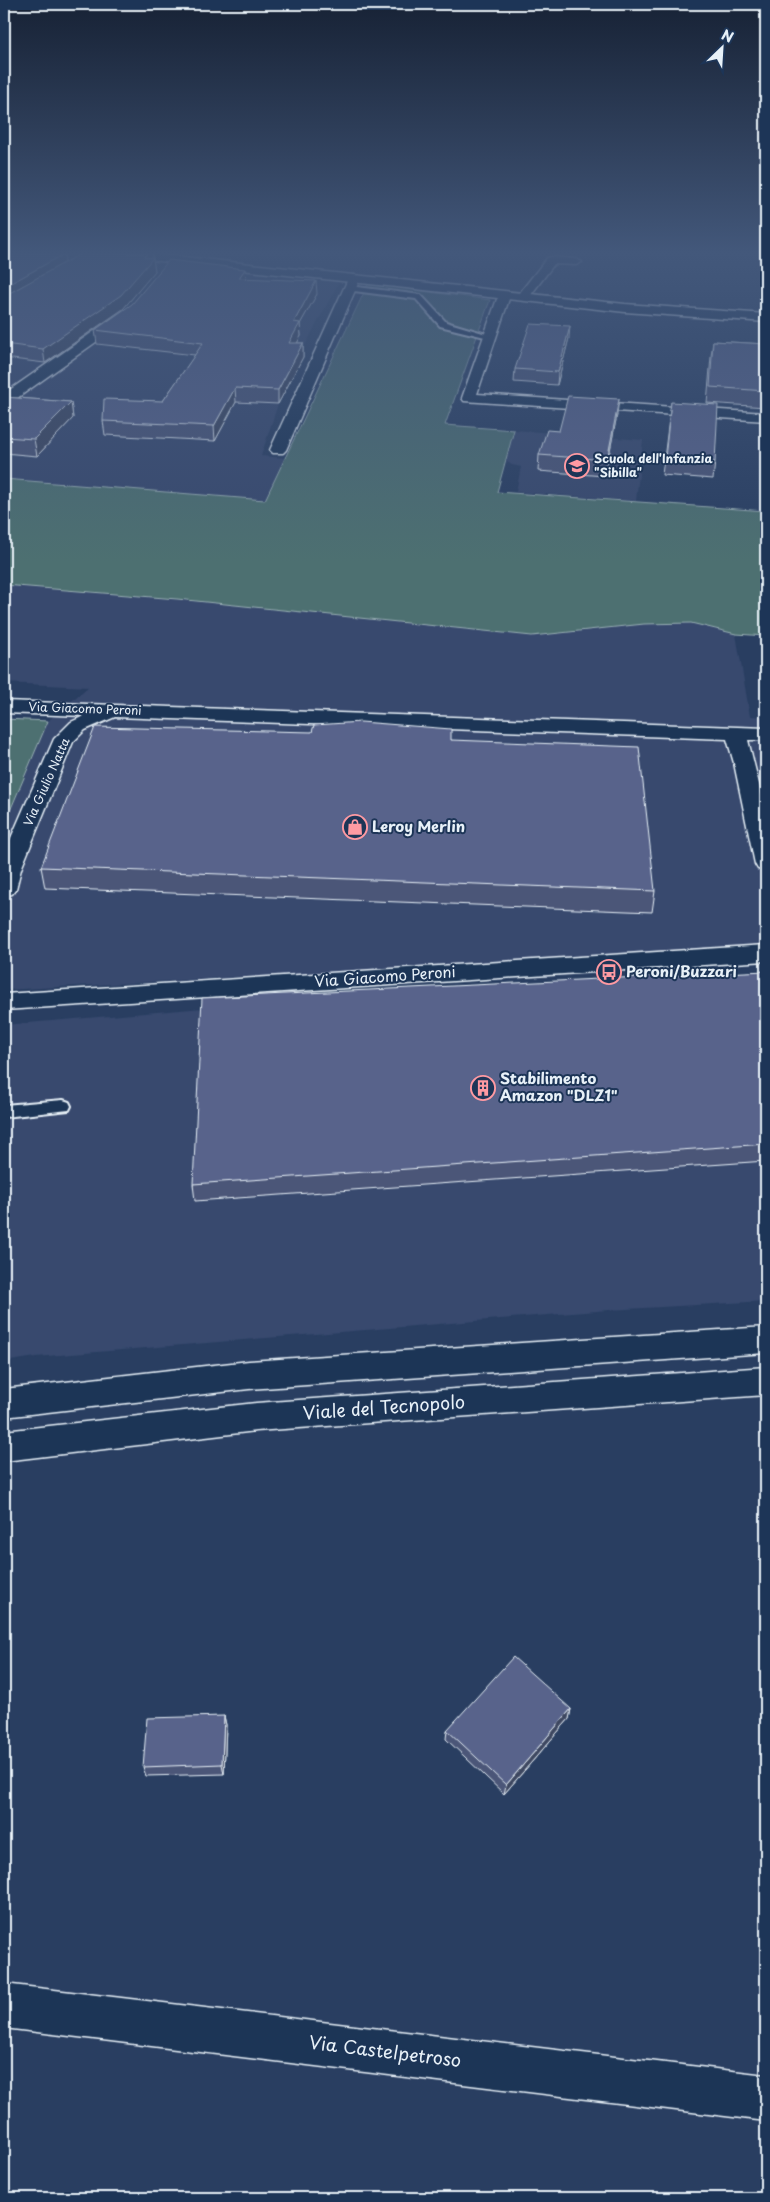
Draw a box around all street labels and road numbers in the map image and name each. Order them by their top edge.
street label: Via Giacomo Peroni [28,697,142,719]
street label: Via Giulio Natta [18,734,74,829]
street label: Via Giacomo Peroni [313,959,456,992]
street label: Viale del Tecnopolo [302,1387,466,1426]
street label: Via Castelpetroso [307,2028,463,2073]

